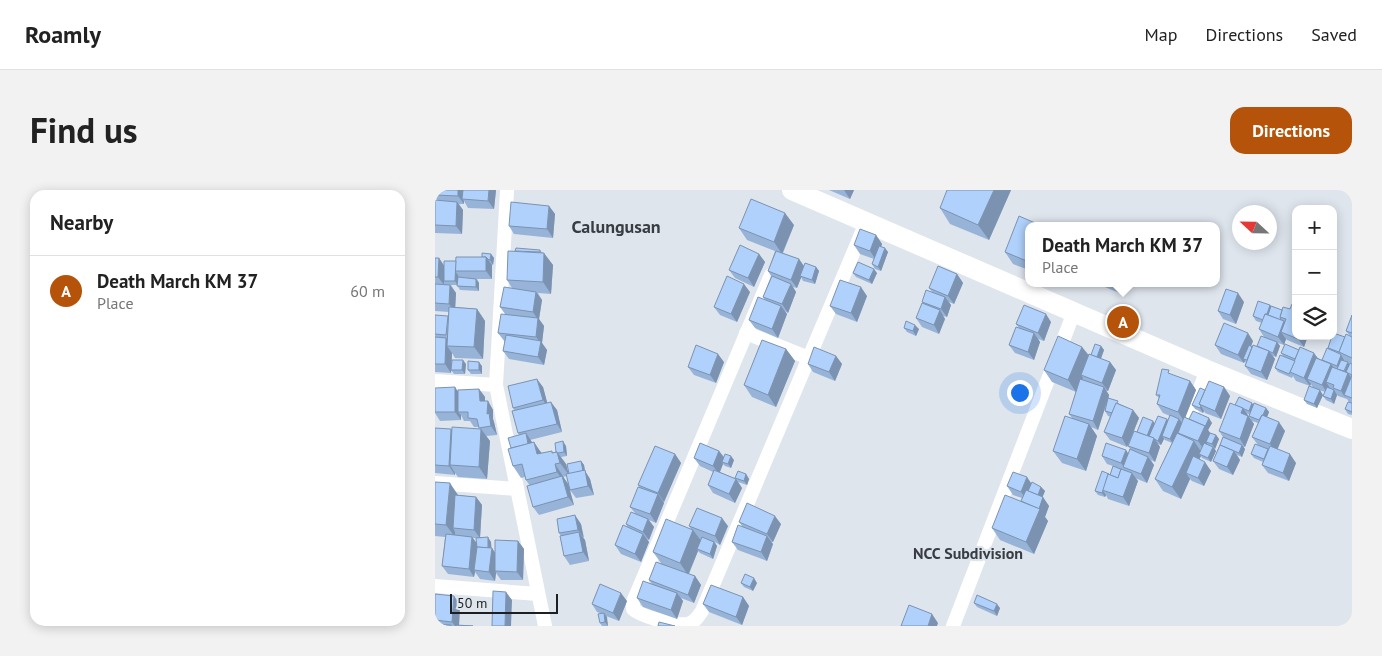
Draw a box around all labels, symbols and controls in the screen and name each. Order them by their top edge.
text: Roamly [25,19,101,50]
text: Map [1145,23,1177,46]
text: Directions [1205,23,1283,46]
text: Saved [1311,23,1357,46]
text: Find us [30,107,138,153]
button: Directions [1230,107,1352,154]
north arrow [1232,205,1277,250]
map controls [1292,205,1337,340]
button: + [1292,205,1337,250]
text: Nearby [50,209,113,236]
district label: Calungusan [571,215,661,238]
popup [1025,222,1220,287]
text: Death March KM 37 [1042,233,1203,257]
button: − [1292,250,1337,295]
text: Place [1042,257,1078,277]
text: Death March KM 37 [97,269,258,293]
text: A [61,281,71,301]
text: 60 m [350,281,385,301]
text: Place [97,293,134,313]
button: layers [1292,295,1337,340]
pin: A [1107,303,1139,341]
your location [1007,380,1033,406]
district label: NCC Subdivision [913,543,1023,563]
scale bar [450,591,557,614]
text: 50 m [457,594,487,612]

